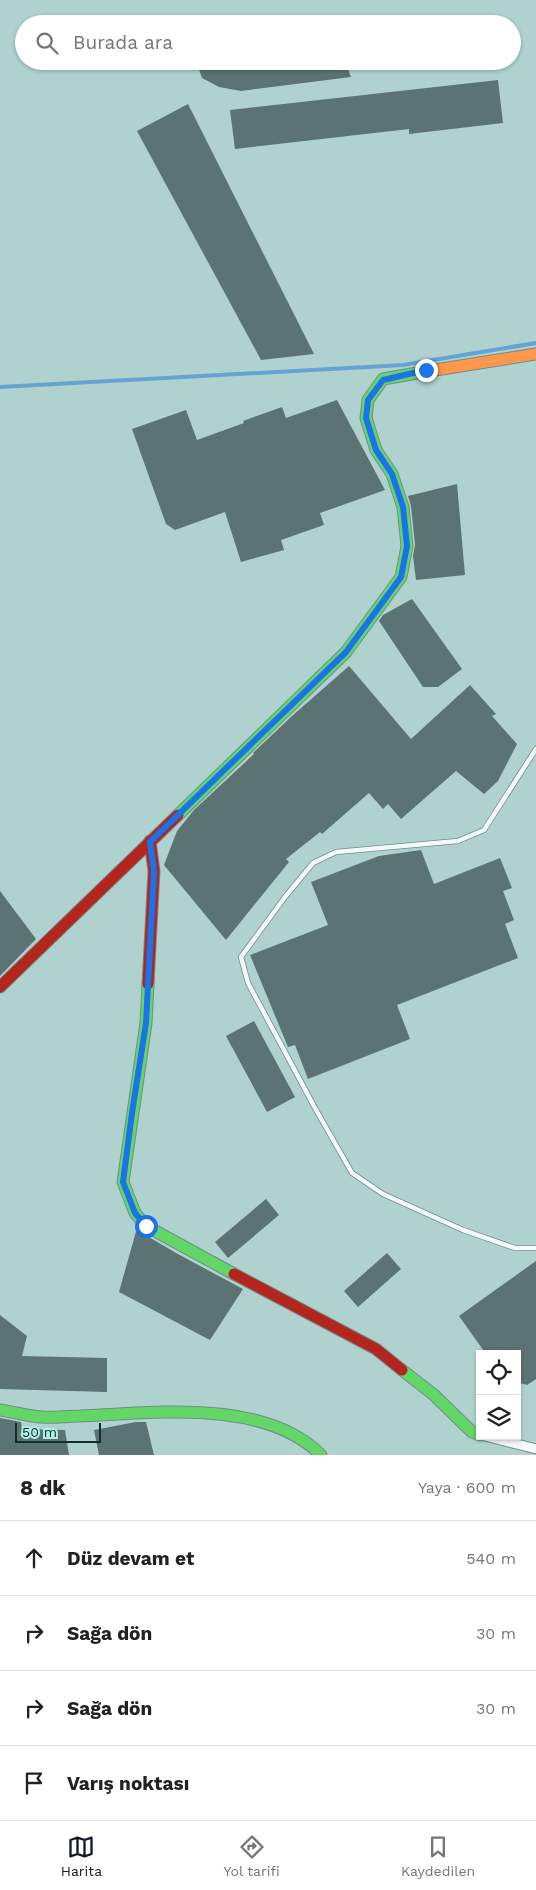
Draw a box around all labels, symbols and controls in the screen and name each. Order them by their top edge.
search box [15,15,521,70]
icon: search [33,29,61,57]
text: Burada ara [73,31,173,54]
route end [415,359,438,382]
route start [135,1215,158,1238]
map controls [476,1350,521,1440]
button: locate [476,1350,521,1395]
button: layers [476,1395,521,1440]
scale bar [15,1420,101,1443]
text: 50 m [22,1424,57,1440]
text: 8 dk [20,1475,65,1500]
text: Yaya · 600 m [418,1478,516,1497]
icon: ahead [20,1544,48,1572]
text: Düz devam et [67,1547,194,1570]
text: 540 m [466,1549,516,1568]
icon: right [20,1619,48,1647]
text: Sağa dön [67,1622,152,1645]
text: 30 m [476,1624,516,1643]
icon: right [20,1694,48,1722]
text: Sağa dön [67,1697,152,1720]
text: 30 m [476,1699,516,1718]
icon: arrive [20,1769,48,1797]
text: Varış noktası [67,1772,189,1795]
tab: Harita [61,1833,102,1879]
tab: Yol tarifi [224,1833,280,1879]
tab: Kaydedilen [401,1833,475,1879]

